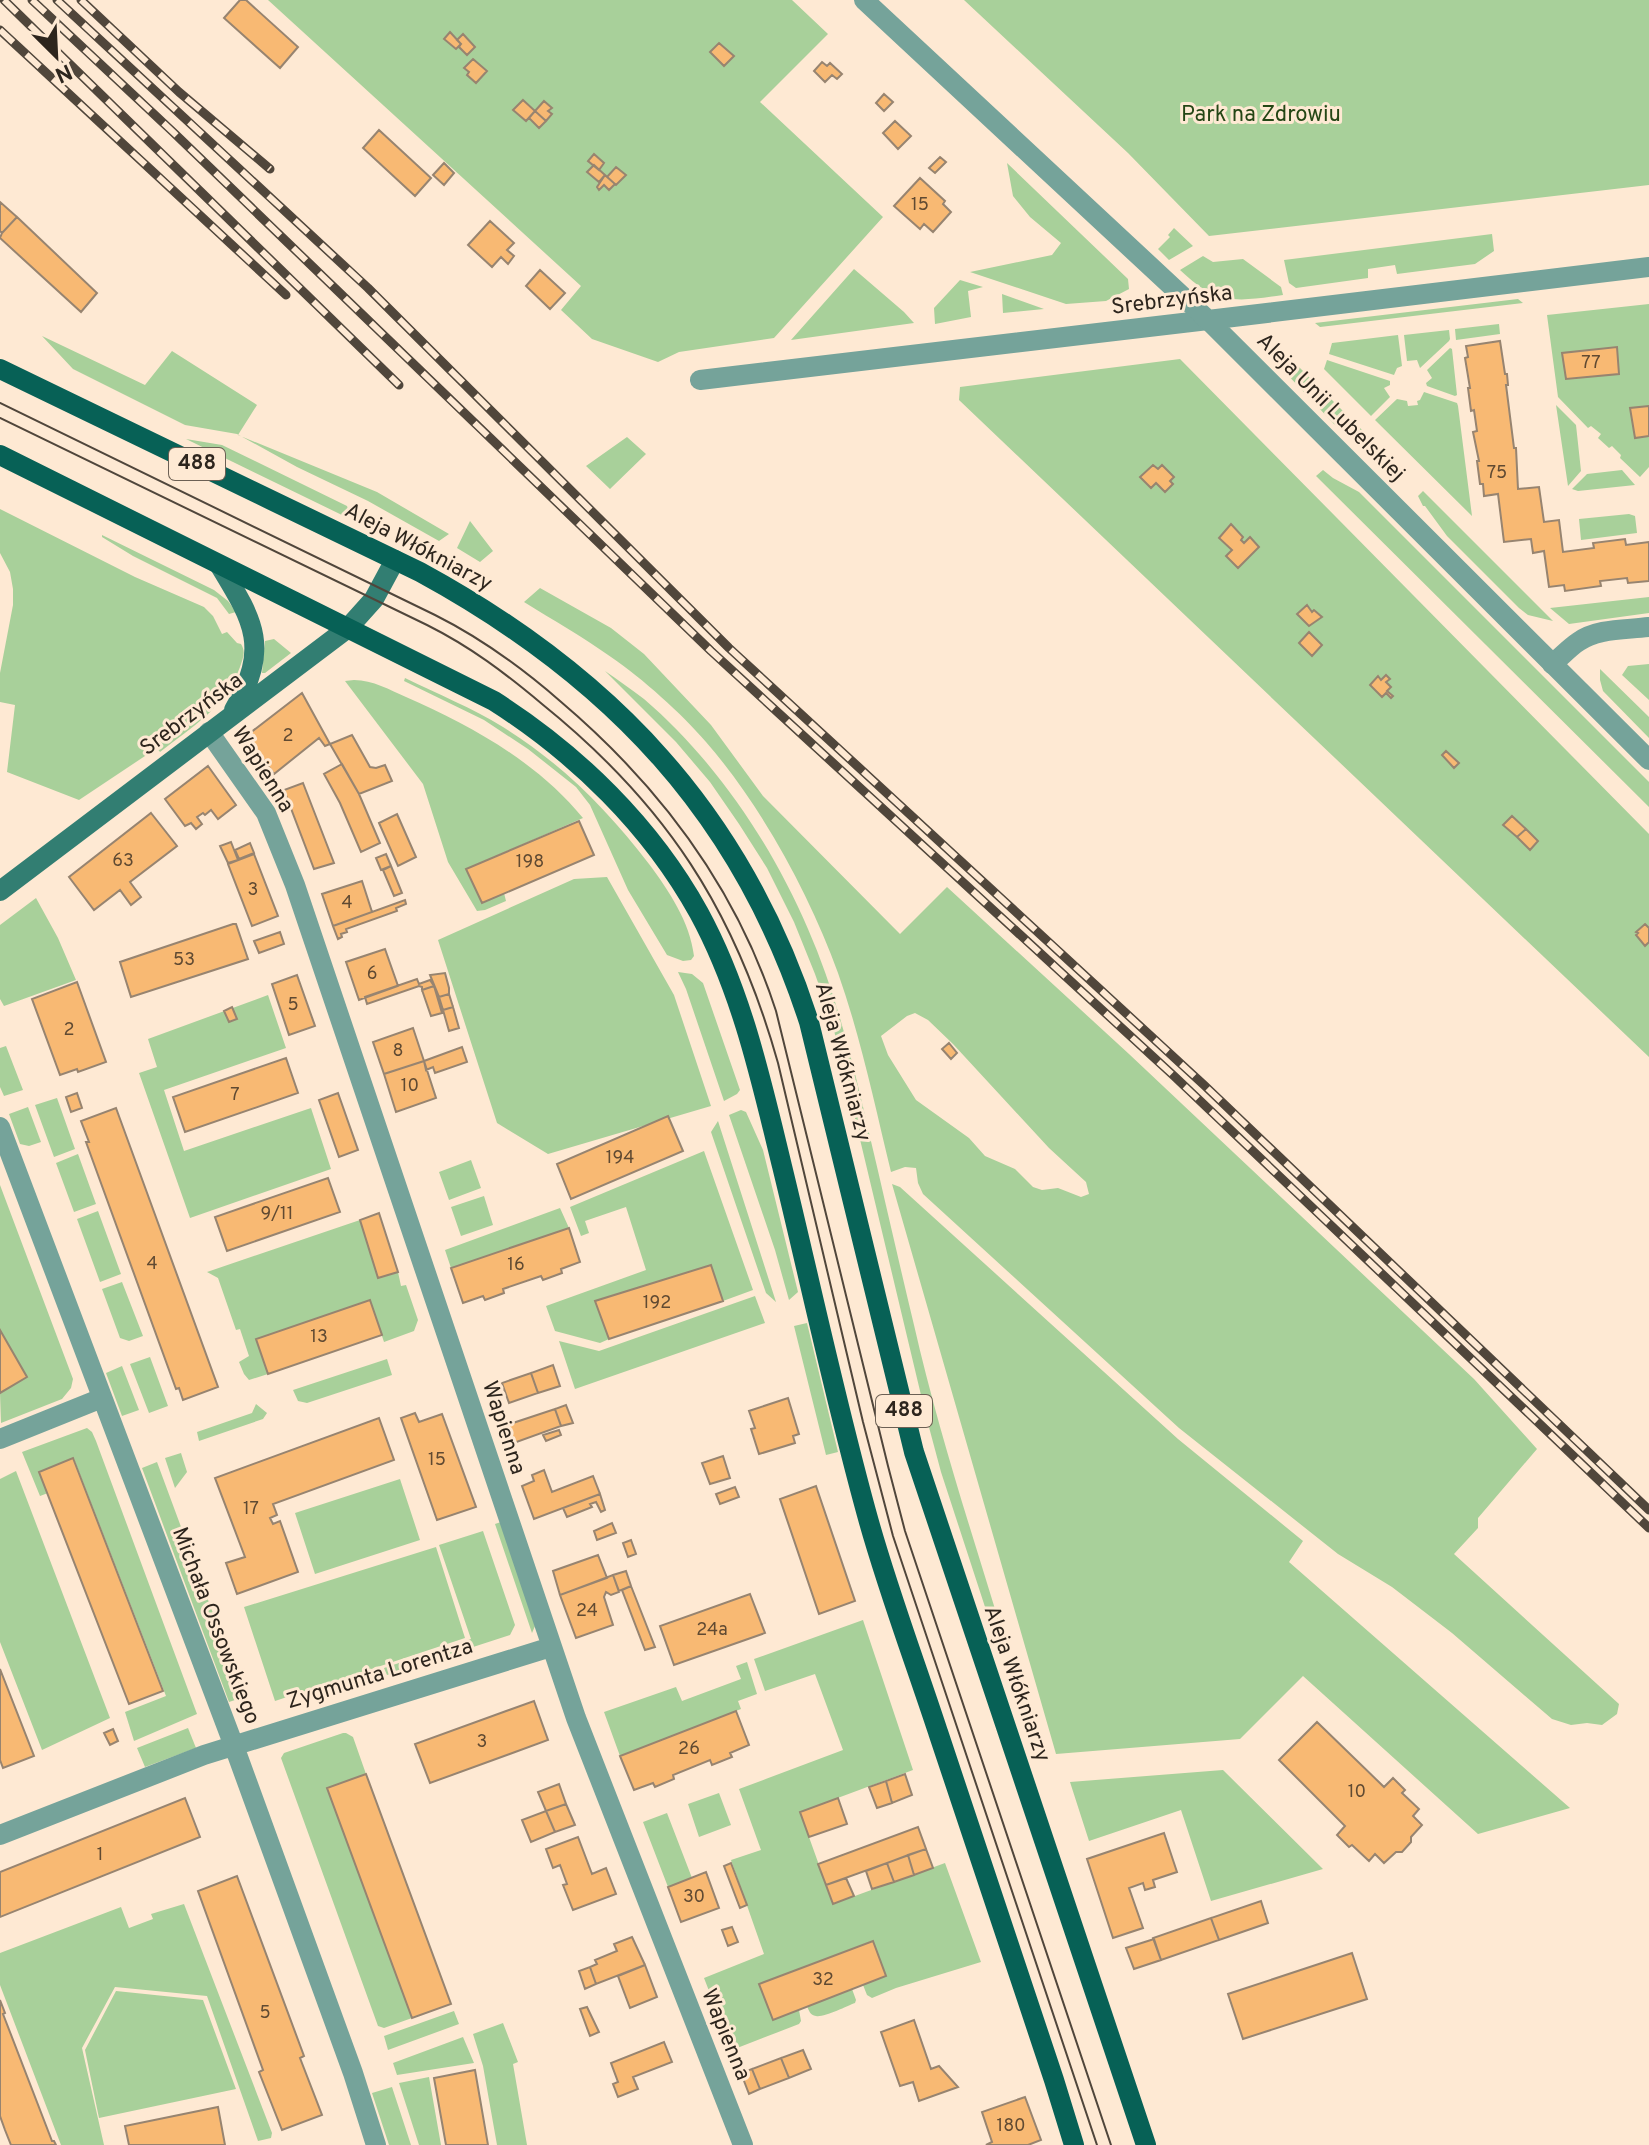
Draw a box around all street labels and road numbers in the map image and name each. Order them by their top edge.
street label: Srebrzyńska [1110,280,1234,322]
street label: Aleja Unii Lubelskiej [1250,328,1410,488]
road number: 488 [169,448,225,480]
street label: Aleja Włókniarzy [339,498,497,598]
street label: Srebrzyńska [135,668,249,762]
street label: Wapienna [225,722,299,818]
street label: Aleja Włókniarzy [808,980,876,1144]
street label: Wapienna [475,1378,531,1478]
road number: 488 [876,1395,932,1427]
street label: Michała Ossowskiego [165,1524,265,1728]
street label: Aleja Włókniarzy [977,1602,1055,1766]
street label: Zygmunta Lorentza [283,1634,477,1716]
street label: Wapienna [694,1985,756,2085]

